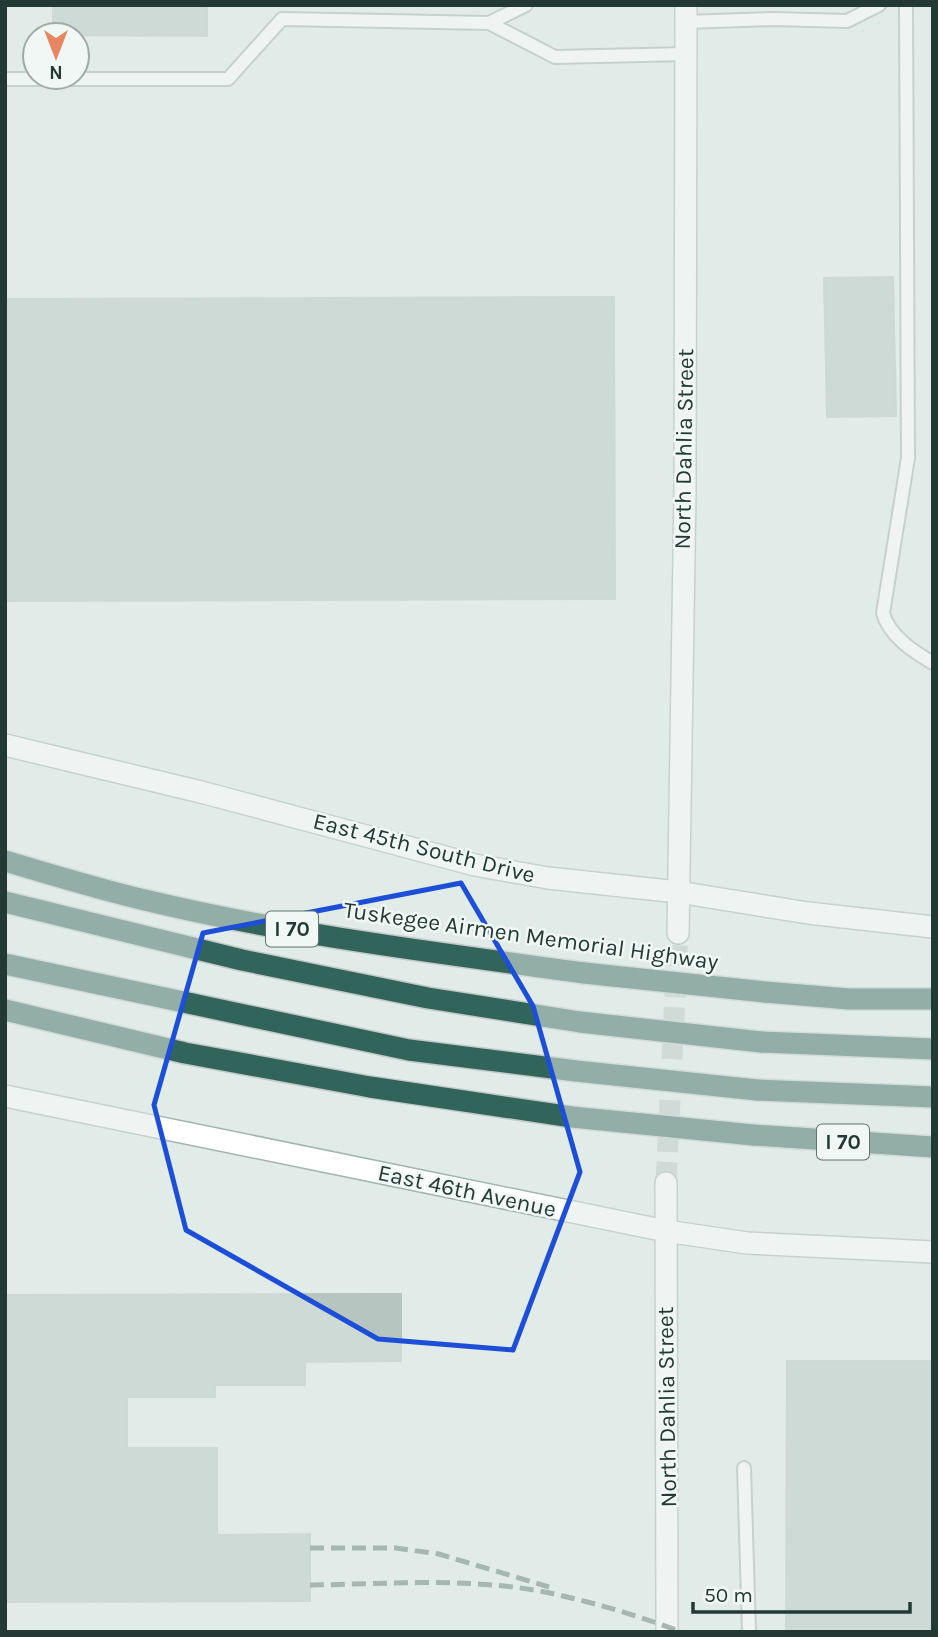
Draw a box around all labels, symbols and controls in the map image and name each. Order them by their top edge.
north arrow [21,21,91,91]
text: N [49,61,63,83]
street label: North Dahlia Street [669,348,699,550]
street label: East 45th South Drive [310,807,538,889]
street label: Tuskegee Airmen Memorial Highway [342,896,720,976]
road number: I 70 [266,912,318,946]
road number: I 70 [817,1124,869,1160]
street label: East 46th Avenue [375,1159,559,1223]
street label: North Dahlia Street [652,1306,682,1508]
scale bar [693,1570,910,1614]
text: 50 m [704,1583,753,1607]

